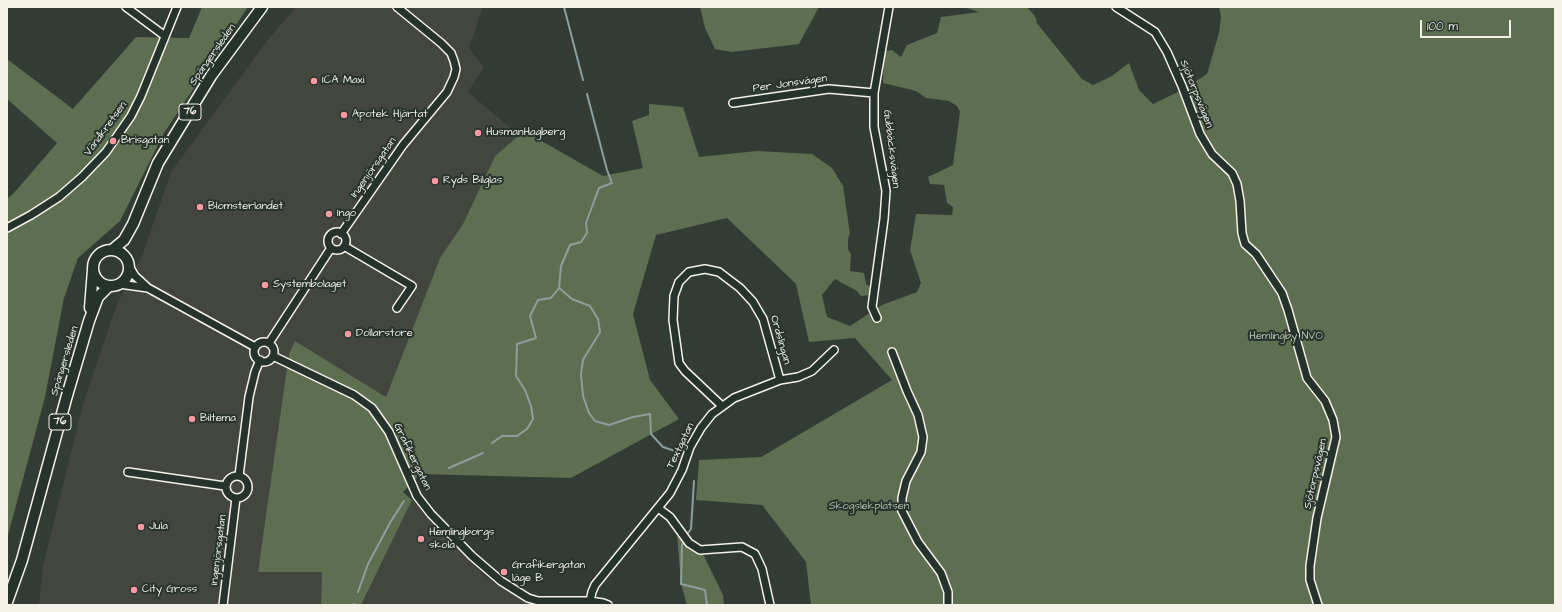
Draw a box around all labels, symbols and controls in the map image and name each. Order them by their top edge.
scale bar [1422,12,1513,38]
text: 100 m [1427,18,1458,35]
street label: Spängersleden [187,22,239,88]
street label: Sjötorpsvägen [1176,58,1216,130]
street label: Per Jonsvägen [752,72,828,96]
place label: ICA Maxi [322,74,364,88]
marker: ICA Maxi [309,76,319,86]
street label: Vändkretsen [82,99,130,159]
road number: 76 [179,104,201,120]
place label: Apotek Hjärtat [352,108,428,122]
street label: Gubbäcksvägen [880,109,902,189]
marker: Apotek Hjärtat [339,110,349,120]
place label: HusmanHagberg [486,126,565,140]
marker: HusmanHagberg [473,128,483,138]
place label: Brisgatan [121,134,169,148]
street label: Ingenjörsgatan [348,135,400,201]
marker: Brisgatan [108,136,118,146]
place label: Ryds Bilglas [443,174,502,188]
marker: Ryds Bilglas [430,176,440,186]
place label: Blomsterlandet [208,200,283,214]
marker: Blomsterlandet [195,202,205,212]
place label: Ingo [337,207,356,221]
marker: Ingo [324,209,334,219]
place label: Systembolaget [273,278,346,292]
marker: Systembolaget [260,280,270,290]
street label: Ordslingan [767,314,793,366]
street label: Spängersleden [48,325,82,397]
place label: Dollarstore [356,327,413,341]
marker: Dollarstore [343,329,353,339]
park label: Hemlingby NVO [1249,330,1323,344]
place label: Biltema [200,412,236,426]
road number: 76 [49,414,71,430]
marker: Biltema [187,414,197,424]
street label: Grafikergatan [390,421,434,493]
street label: Textgatan [664,421,698,471]
street label: Sjötorpsvägen [1301,437,1331,511]
park label: Skogslekplatsen [829,500,909,514]
street label: Ingenjörsgatan [208,514,230,586]
place label: Jula [149,520,168,534]
marker: Jula [136,522,146,532]
place label: Hemlingborgs skola [429,526,494,552]
marker: Hemlingborgs skola [416,534,426,544]
place label: Grafikergatan läge B [512,559,585,585]
marker: Grafikergatan läge B [499,567,509,577]
place label: City Gross [142,583,197,597]
marker: City Gross [129,585,139,595]

